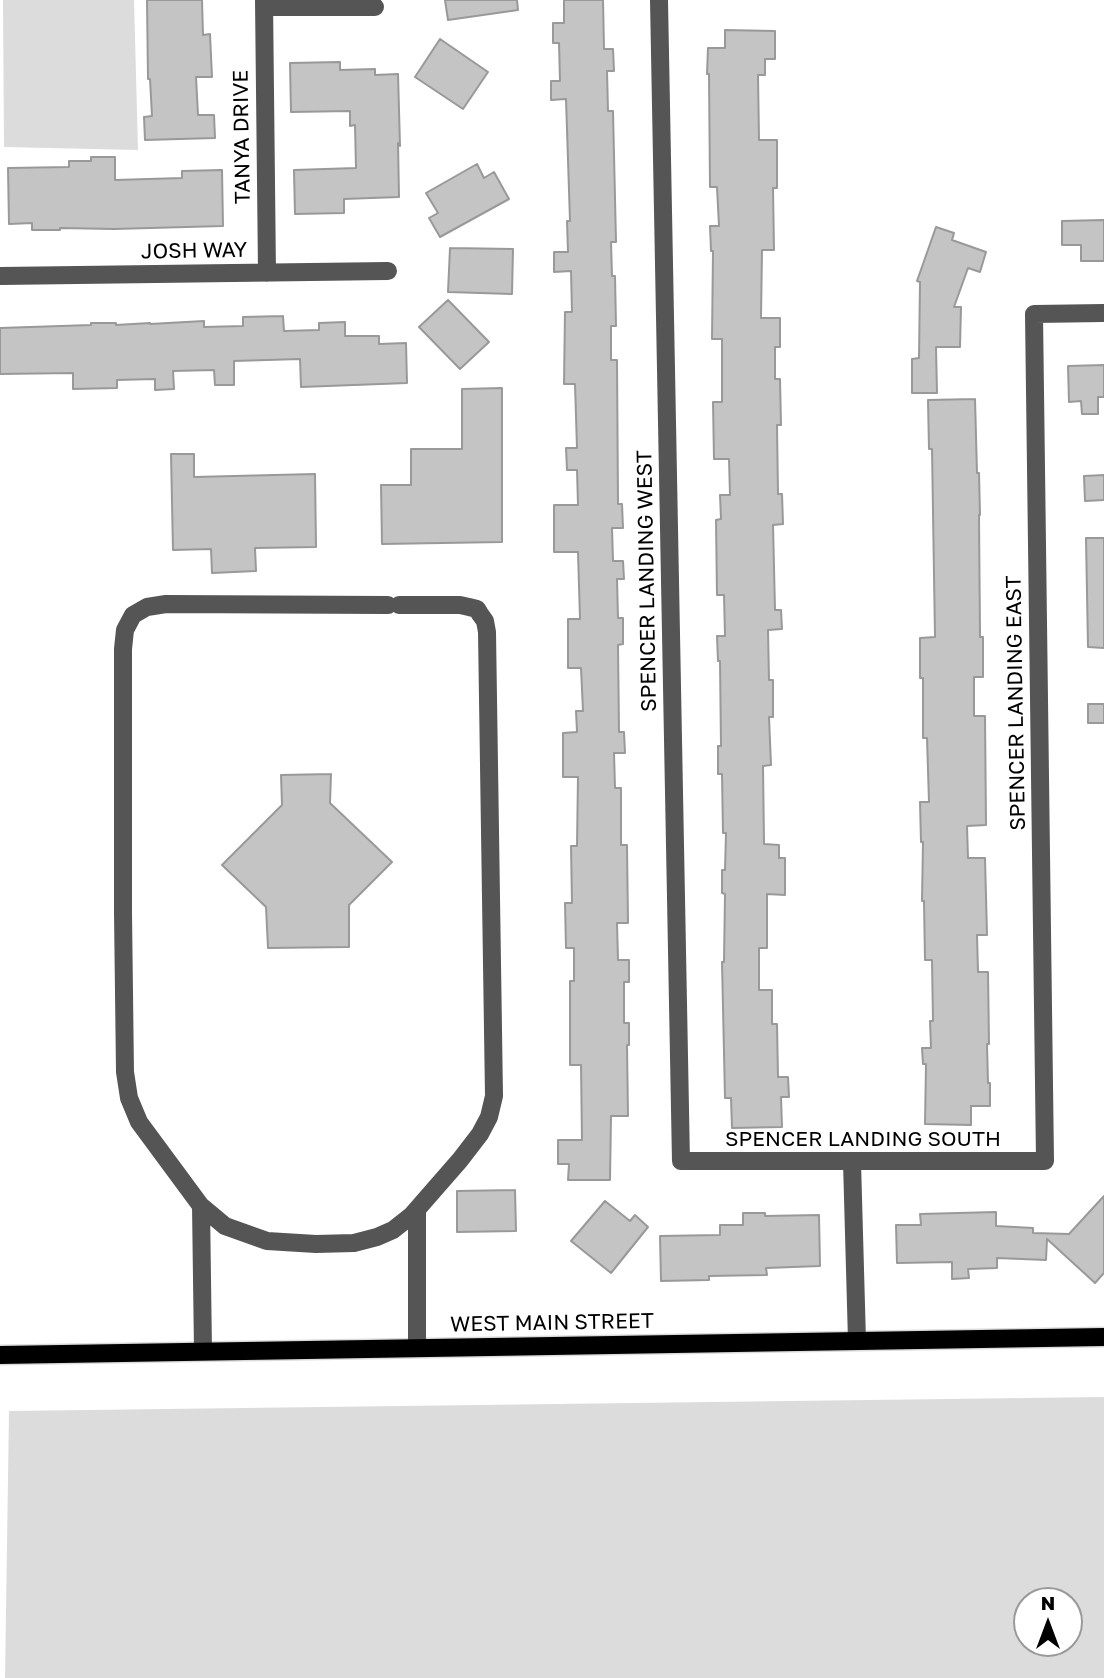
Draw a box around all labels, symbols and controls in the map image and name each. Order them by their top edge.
street label: TANYA DRIVE [228,70,256,204]
street label: JOSH WAY [141,237,247,265]
street label: SPENCER LANDING WEST [632,450,662,712]
street label: SPENCER LANDING EAST [1001,575,1031,831]
street label: SPENCER LANDING SOUTH [725,1126,1001,1152]
street label: WEST MAIN STREET [450,1309,654,1337]
north arrow [1013,1587,1083,1657]
text: N [1041,1591,1055,1614]

